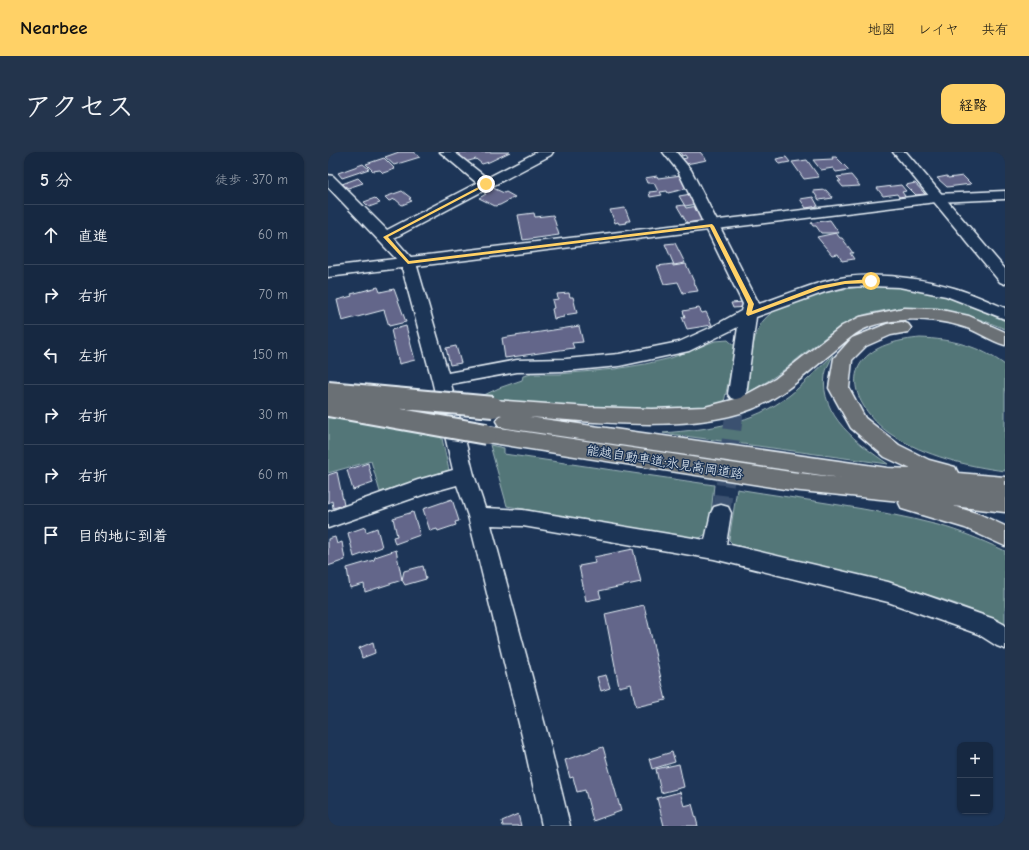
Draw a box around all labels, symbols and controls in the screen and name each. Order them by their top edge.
text: Nearbee [20,17,88,39]
text: 地図 [868,21,896,38]
text: レイヤ [918,21,959,38]
text: 共有 [981,21,1009,38]
button: 経路 [941,84,1005,124]
text: アクセス [24,91,134,123]
text: 5 分 [40,171,72,190]
text: 徒歩 · 370 m [215,172,288,187]
route end [477,175,495,193]
icon: ahead [40,224,62,246]
text: 直進 [78,227,108,245]
text: 60 m [258,227,288,242]
route start [862,272,880,290]
icon: right [40,284,62,306]
text: 右折 [78,287,108,305]
text: 70 m [259,287,288,302]
icon: left [40,344,62,366]
text: 左折 [78,347,108,365]
text: 150 m [253,347,288,362]
icon: right [40,404,62,426]
text: 右折 [78,407,108,425]
text: 30 m [258,407,288,422]
street label: 能越自動車道;氷見高岡道路 [586,442,744,482]
icon: right [40,464,62,486]
text: 右折 [78,467,108,485]
text: 60 m [258,467,288,482]
icon: arrive [40,524,62,546]
text: 目的地に到着 [78,527,168,545]
map controls [957,742,993,814]
button: + [957,742,993,778]
button: − [957,778,993,814]

